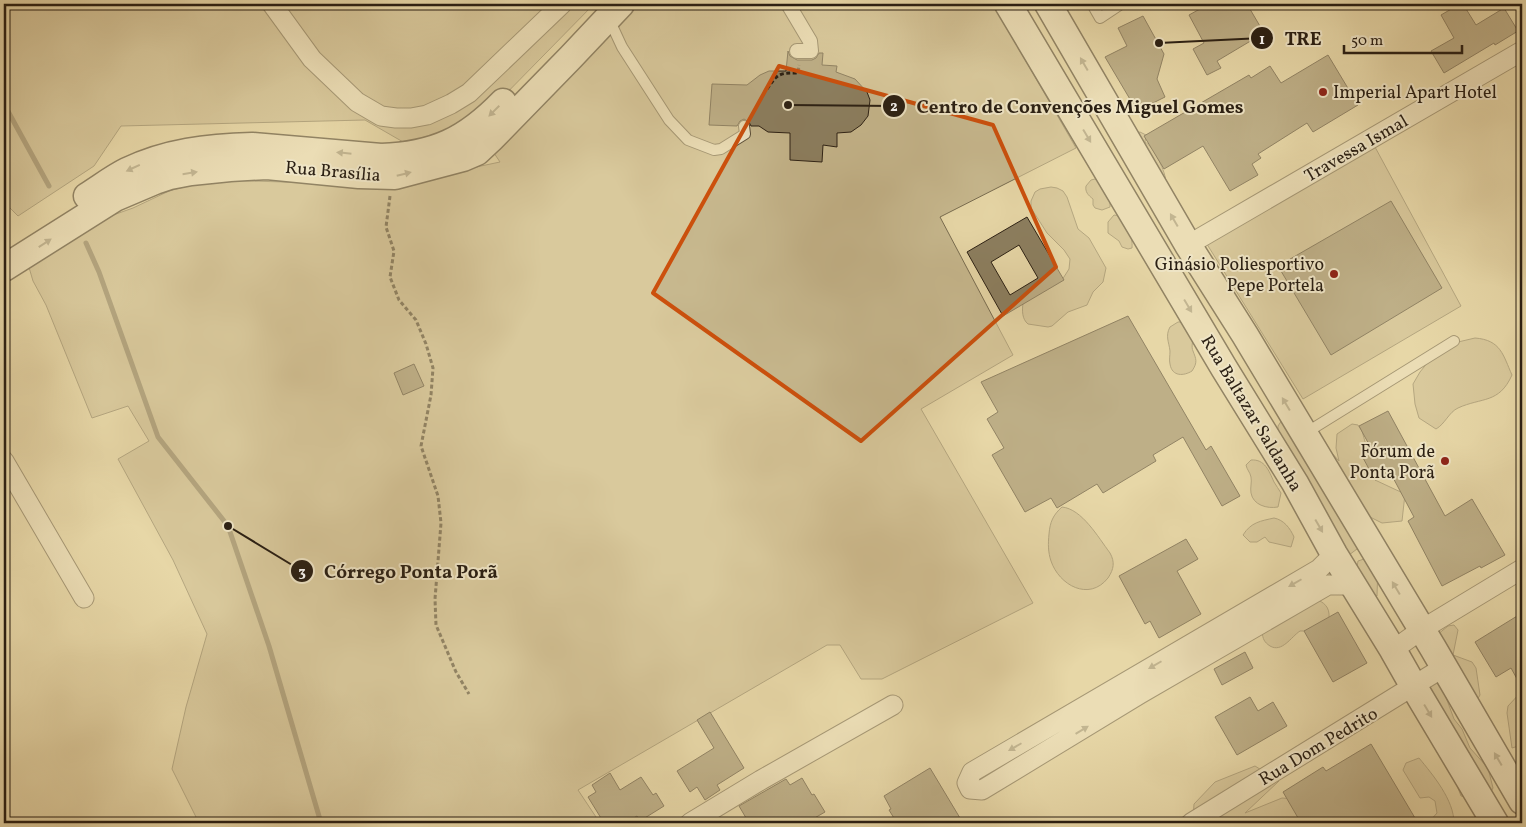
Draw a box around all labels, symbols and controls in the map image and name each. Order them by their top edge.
callout: TRE [1250,21,1332,55]
scale bar [1344,22,1461,54]
text: TRE [1284,27,1322,53]
text: 1 [1259,30,1265,51]
text: 50 m [1351,31,1383,52]
one-way arrow [1079,58,1088,71]
place label: Imperial Apart Hotel [1333,81,1497,106]
marker: Imperial Apart Hotel [1317,86,1329,98]
callout: Centro de Convenções Miguel Gomes [881,89,1253,123]
text: Centro de Convenções Miguel Gomes [916,95,1244,121]
text: 2 [890,97,898,118]
one-way arrow [488,105,500,117]
street label: Travessa Ismal [1300,109,1413,189]
one-way arrow [1082,129,1091,142]
one-way arrow [336,149,352,157]
street label: Rua Brasília [284,156,382,189]
one-way arrow [126,165,140,173]
one-way arrow [183,169,199,177]
one-way arrow [397,170,412,178]
one-way arrow [1170,213,1178,228]
one-way arrow [39,238,52,247]
place label: Ginásio Poliesportivo Pepe Portela [1155,253,1324,299]
marker: Ginásio Poliesportivo Pepe Portela [1328,268,1340,280]
one-way arrow [1183,299,1192,312]
street label: Rua Baltazar Saldanha [1194,331,1307,497]
one-way arrow [1282,397,1291,410]
place label: Fórum de Ponta Porã [1350,440,1435,486]
marker: Fórum de Ponta Porã [1439,455,1451,467]
one-way arrow [1314,519,1323,532]
callout: Córrego Ponta Porã [289,554,508,588]
text: Córrego Ponta Porã [324,560,498,586]
text: 3 [298,562,306,583]
one-way arrow [1289,578,1302,587]
one-way arrow [1392,582,1401,595]
one-way arrow [1149,660,1162,669]
street label: Rua Dom Pedrito [1255,702,1383,793]
one-way arrow [1423,704,1432,717]
one-way arrow [1076,725,1089,734]
one-way arrow [1008,742,1021,751]
one-way arrow [1493,752,1502,765]

